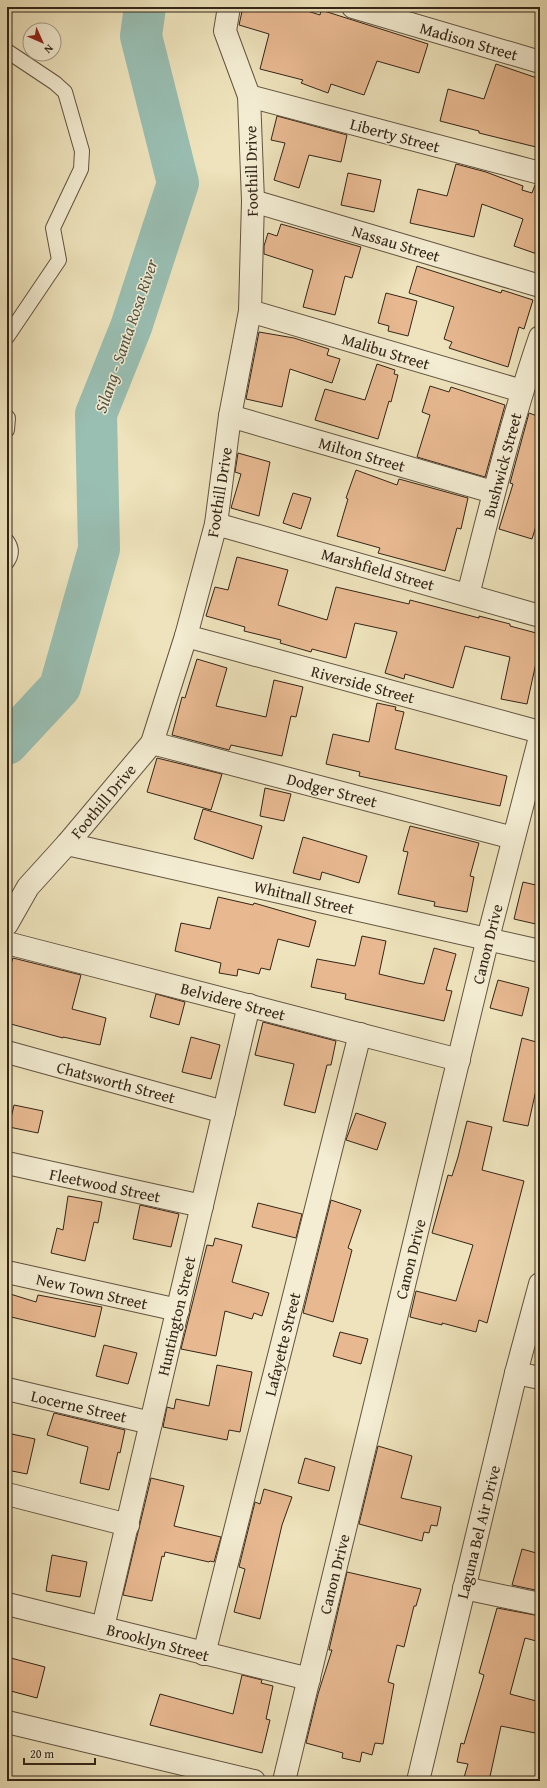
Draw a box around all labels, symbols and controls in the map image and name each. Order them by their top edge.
street label: Madison Street [417,16,521,67]
north arrow [22,22,62,62]
text: N [40,41,57,58]
street label: Liberty Street [347,111,443,159]
street label: Foothill Drive [238,125,264,217]
street label: Nassau Street [349,218,443,268]
water label: Silang - Santa Rosa River [87,255,164,416]
street label: Malibu Street [339,326,433,376]
street label: Bushwick Street [476,409,528,520]
street label: Milton Street [316,430,408,478]
street label: Foothill Drive [200,445,238,539]
street label: Marshfield Street [319,541,438,597]
street label: Riverside Street [309,659,418,709]
street label: Foothill Drive [65,758,141,844]
street label: Dodger Street [284,766,380,814]
street label: Whitnall Street [251,874,357,920]
street label: Canon Drive [465,901,509,987]
street label: Belvidere Street [178,976,288,1027]
street label: Chatsworth Street [54,1055,178,1109]
street label: Fleetwood Street [47,1162,163,1209]
street label: Canon Drive [388,1216,432,1302]
street label: Huntington Street [151,1253,202,1378]
street label: New Town Street [34,1267,150,1316]
street label: Lafayette Street [258,1289,307,1398]
street label: Locerne Street [29,1383,130,1429]
street label: Laguna Bel Air Drive [450,1463,506,1601]
street label: Canon Drive [312,1531,356,1617]
street label: Brooklyn Street [104,1617,212,1667]
scale bar [24,1740,95,1766]
text: 20 m [30,1745,54,1762]

